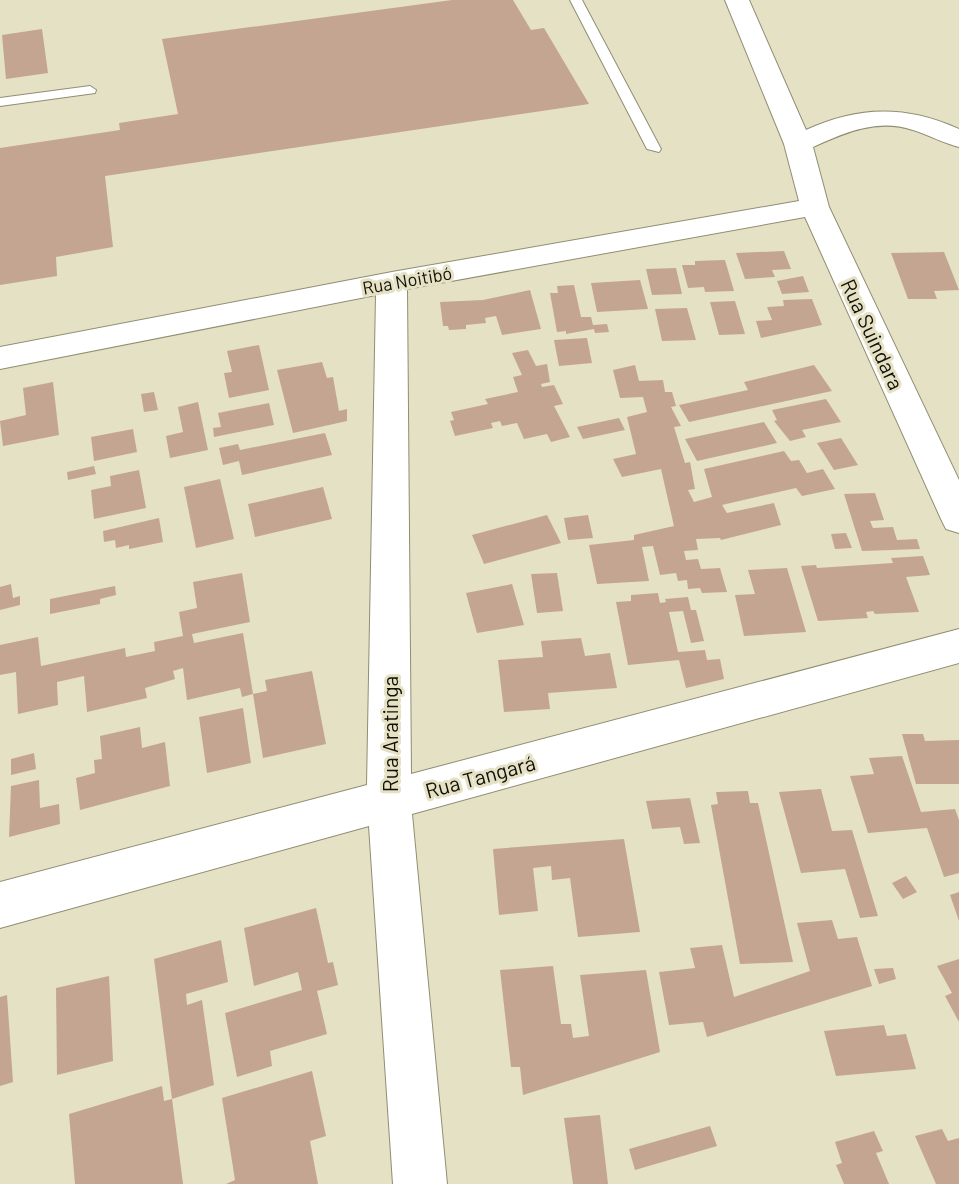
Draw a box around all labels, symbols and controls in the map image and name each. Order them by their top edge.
street label: Rua Noitibó [361,261,453,299]
street label: Rua Suindara [836,275,910,393]
street label: Rua Aratinga [377,676,402,792]
street label: Rua Tangará [422,749,538,803]

